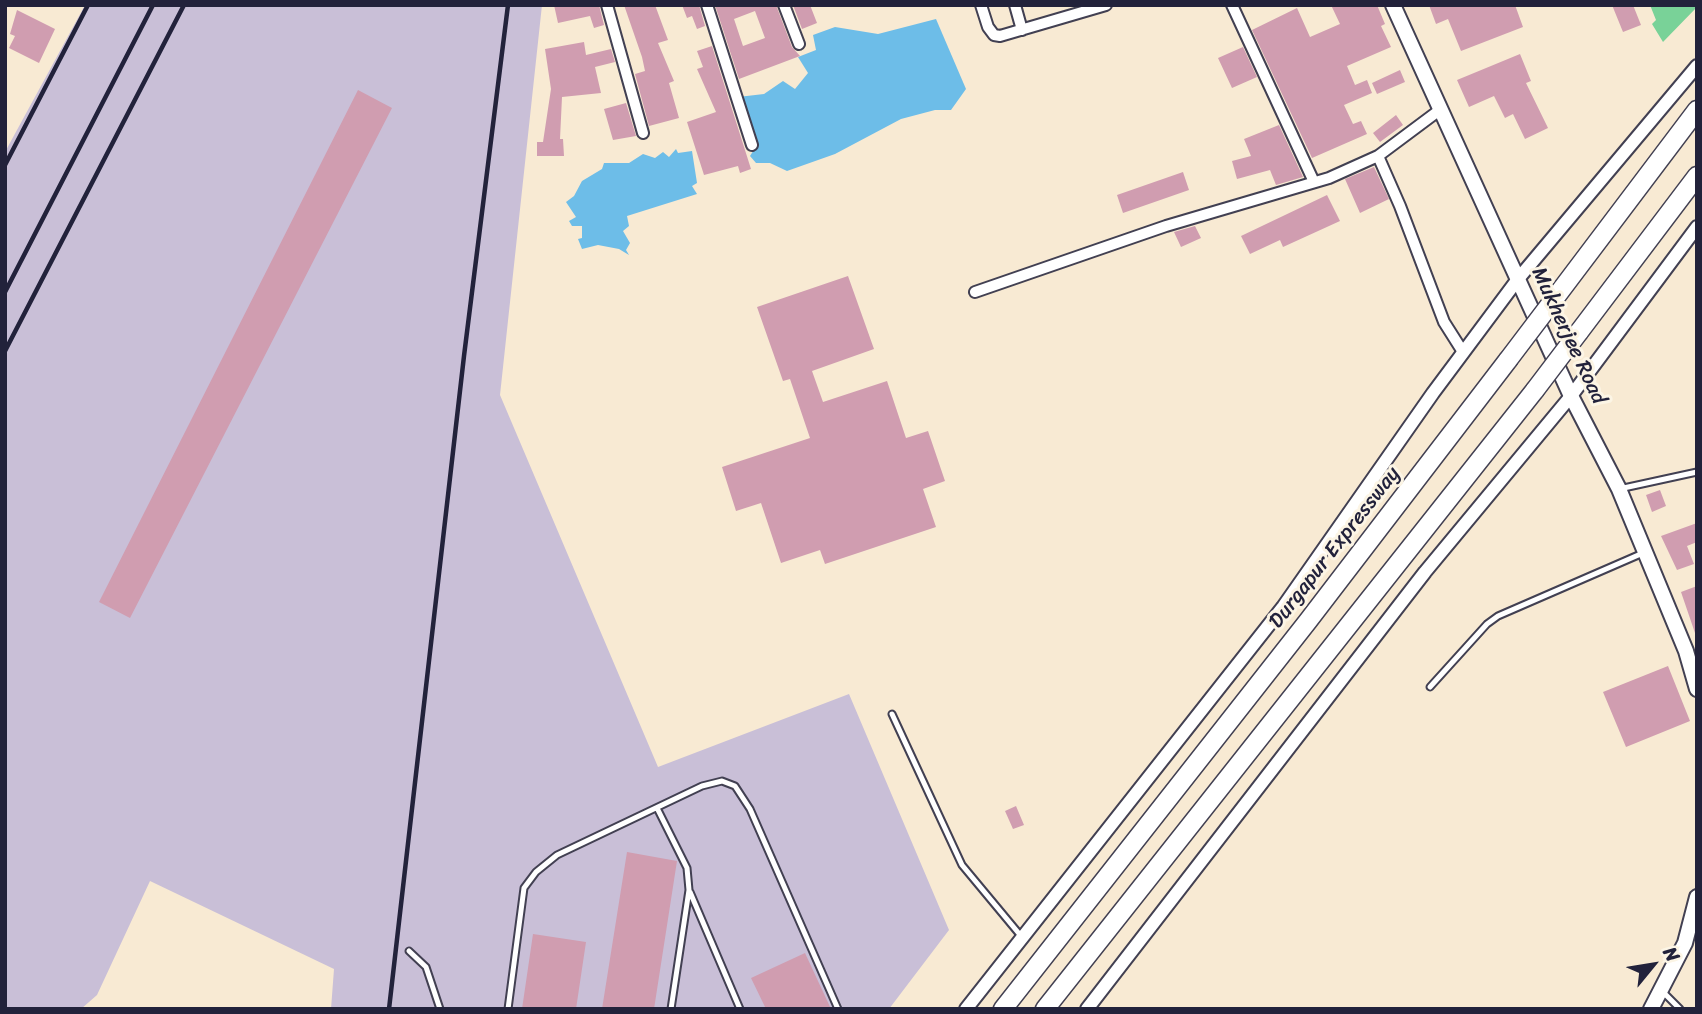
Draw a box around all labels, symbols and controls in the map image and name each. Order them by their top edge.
street label: Mukherjee Road [1525,264,1611,408]
street label: Durgapur Expressway [1264,462,1406,634]
north arrow [1618,930,1688,1000]
text: N [1654,940,1689,968]

